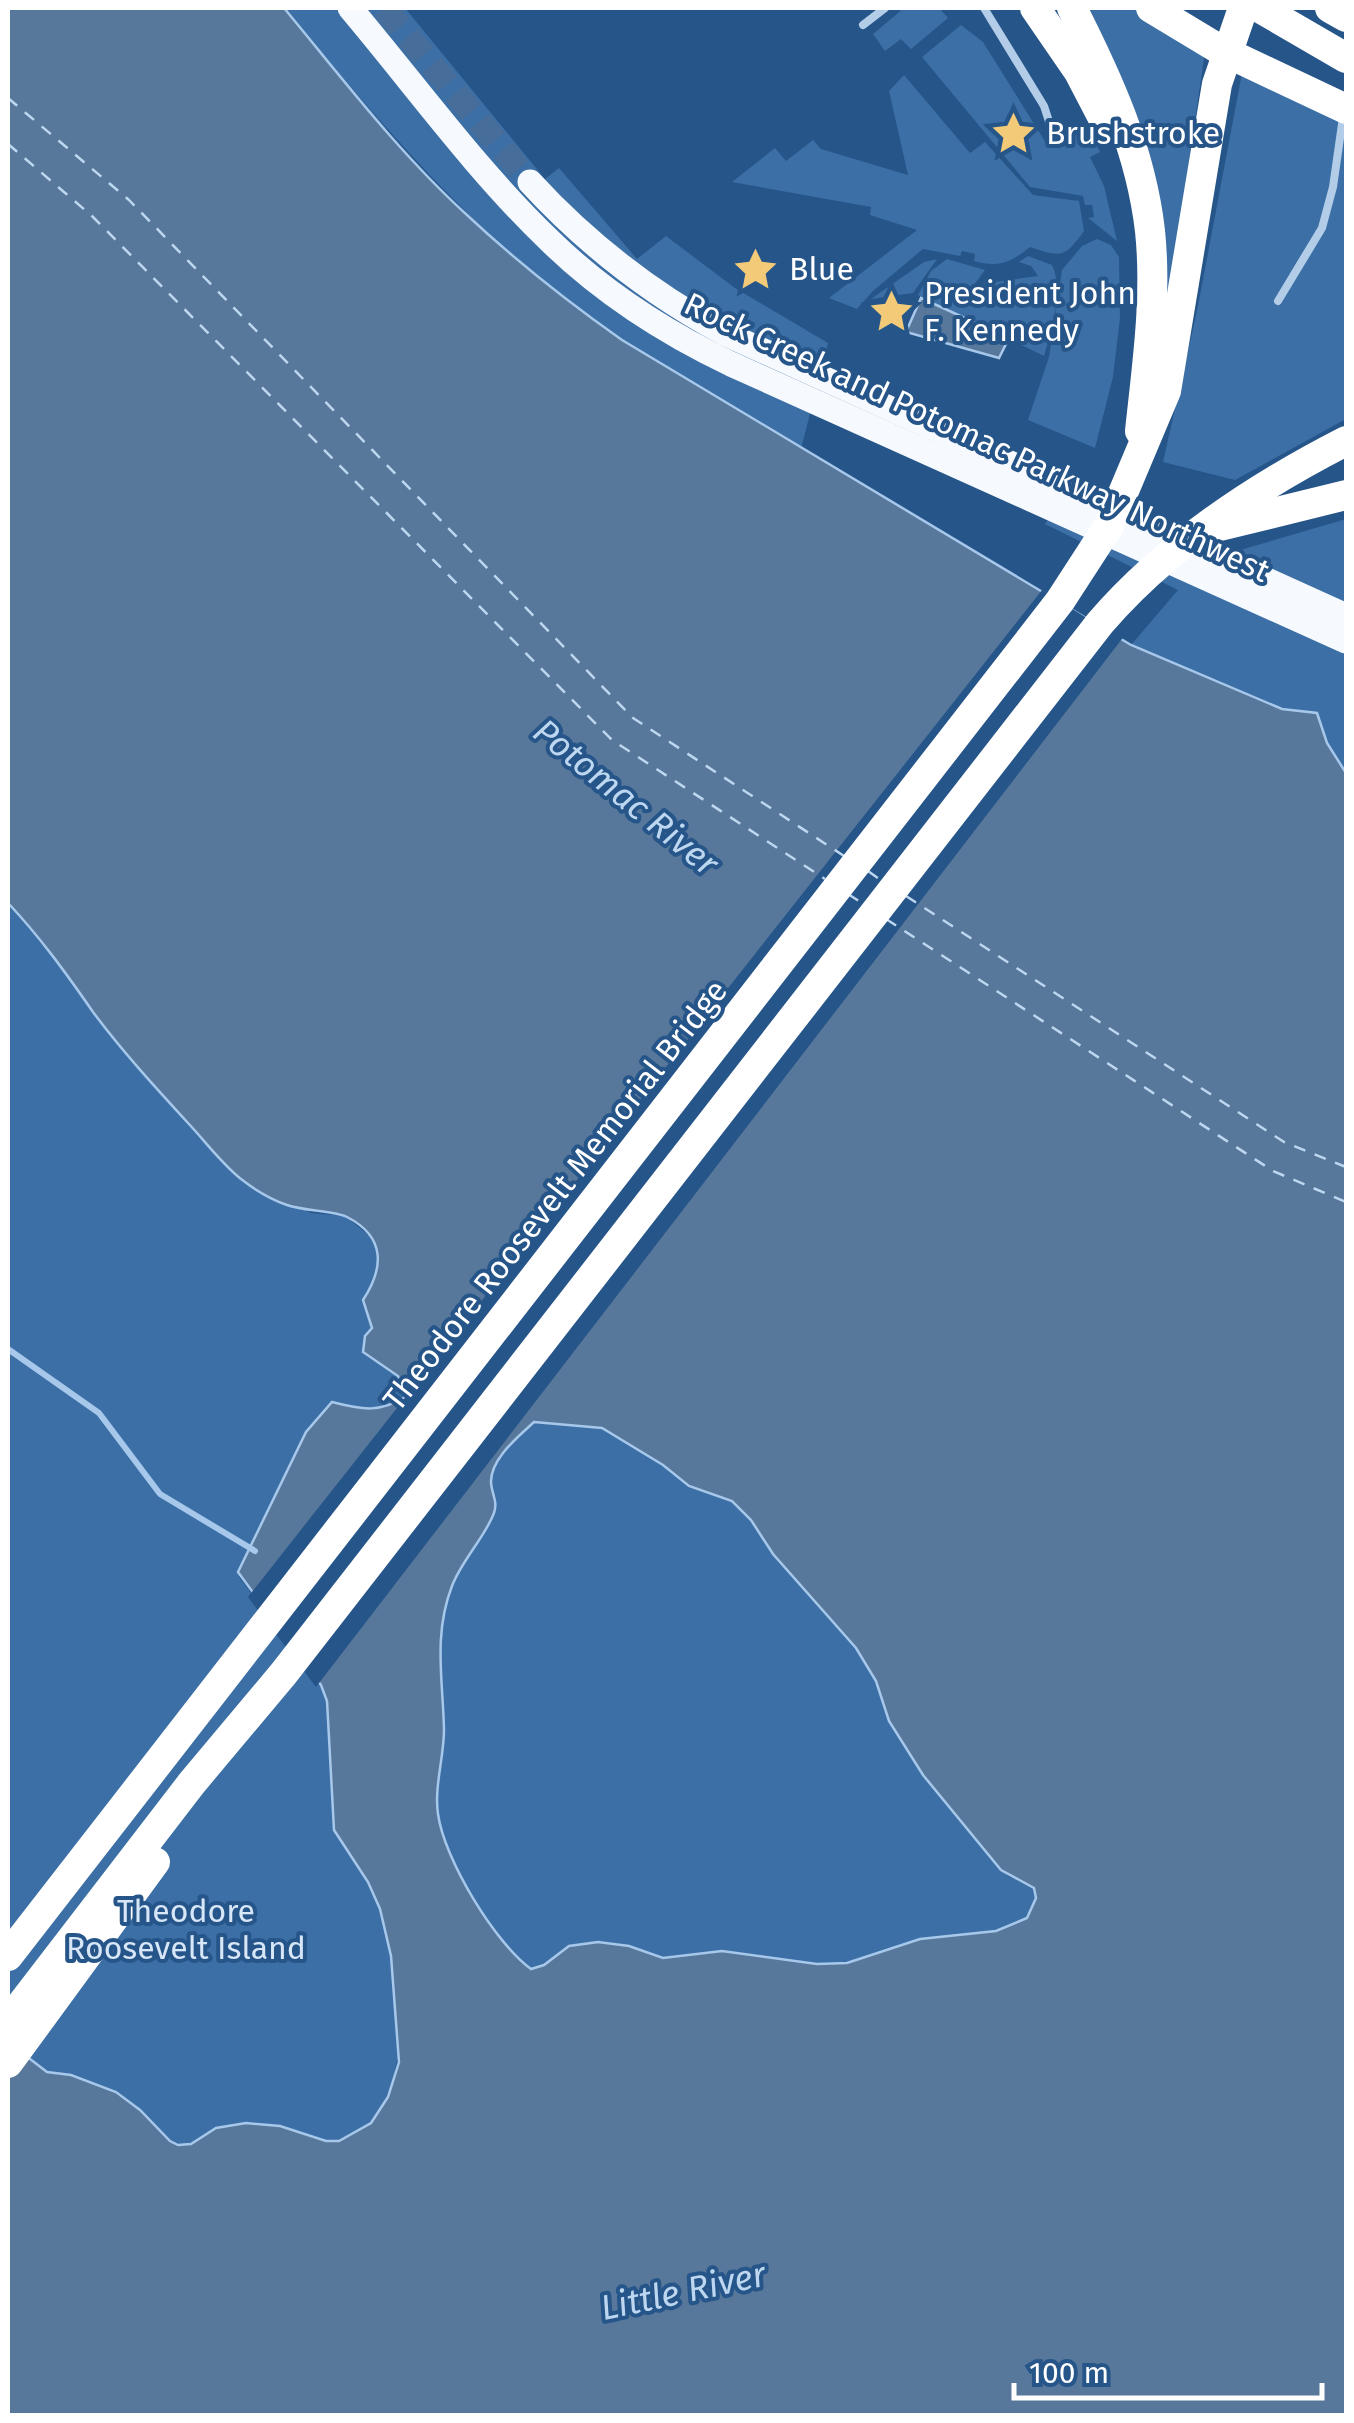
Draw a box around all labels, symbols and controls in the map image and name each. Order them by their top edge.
place icon: Brushstroke [989,109,1037,157]
place label: Brushstroke [1046,114,1220,152]
place icon: Blue [732,245,780,293]
place label: Blue [789,250,854,288]
place label: President John F. Kennedy [924,274,1136,349]
street label: Rock Creek and Potomac Parkway Northwest [678,284,1276,590]
place icon: President John F. Kennedy [867,287,915,335]
water label: Potomac River [525,710,728,885]
street label: Theodore Roosevelt Memorial Bridge [375,972,735,1418]
park label: Theodore Roosevelt Island [66,1892,306,1967]
water label: Little River [597,2253,771,2329]
scale bar [1014,2338,1322,2400]
text: 100 m [1029,2355,1109,2391]

